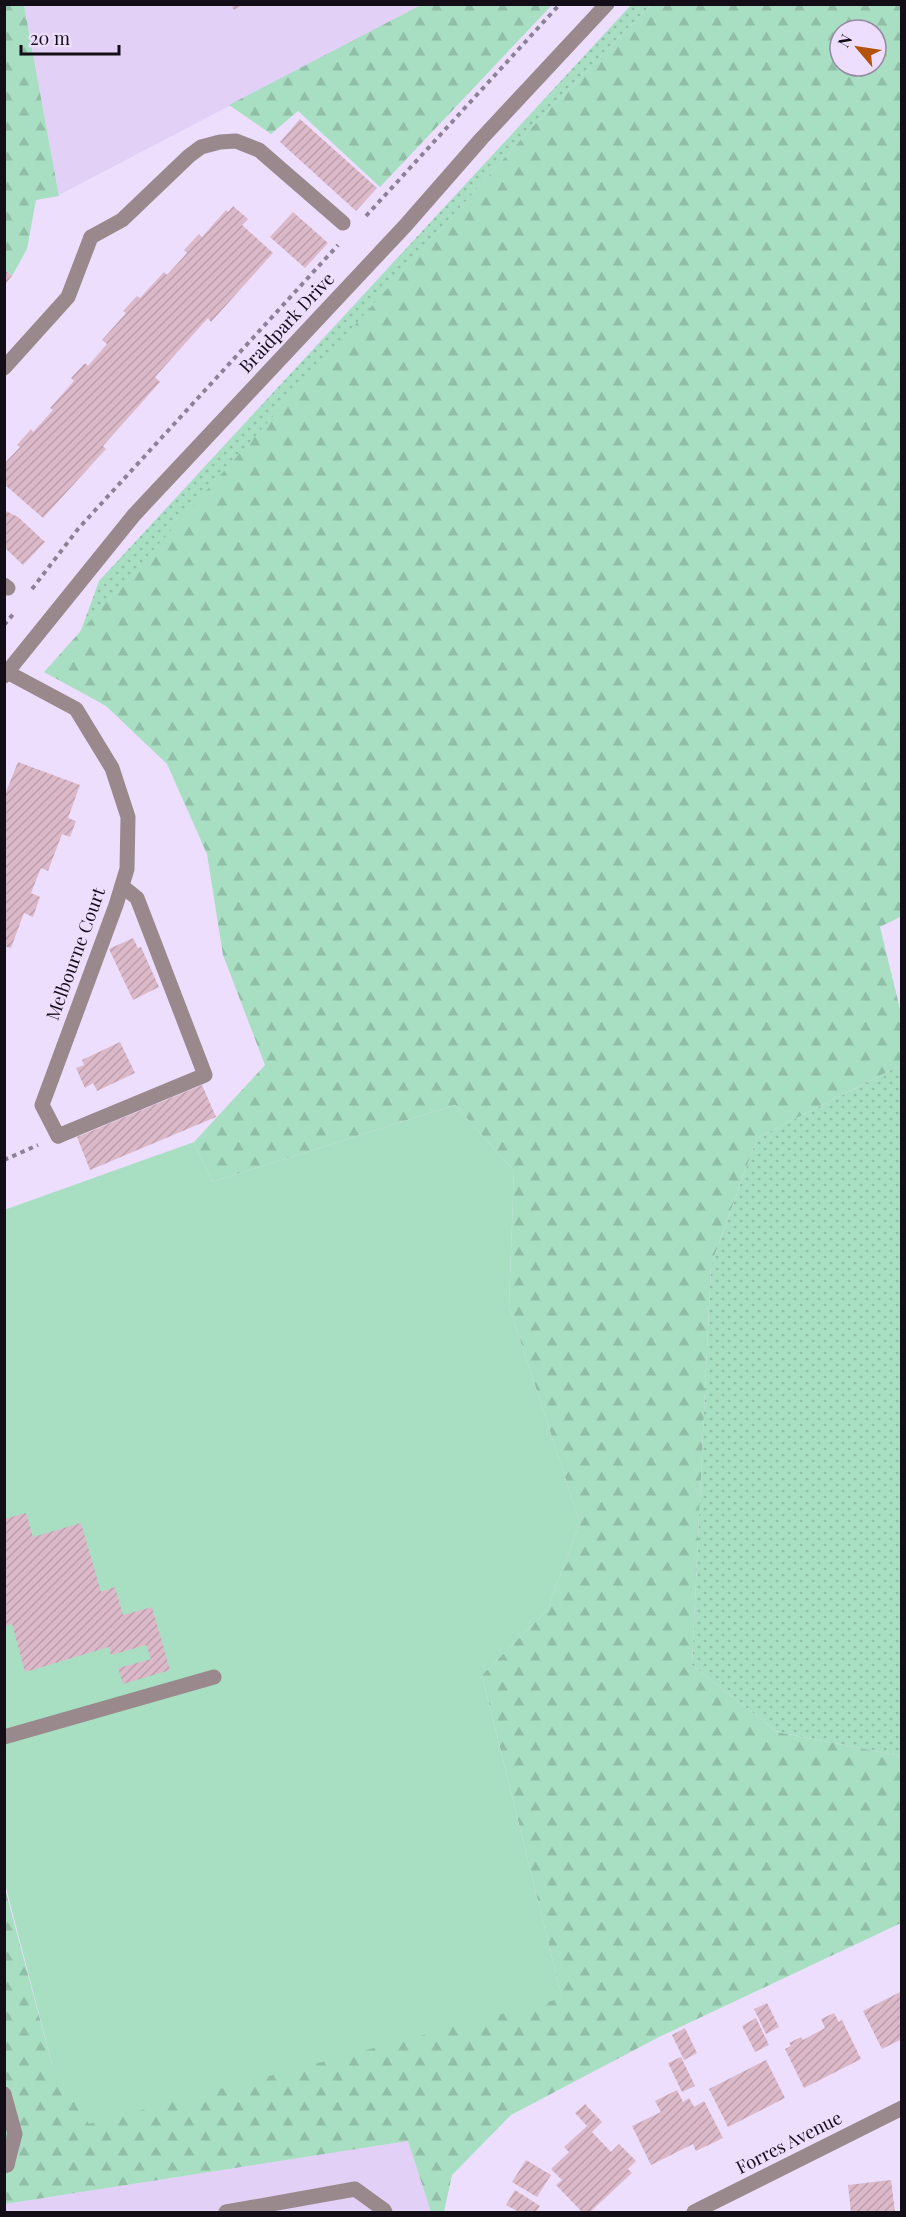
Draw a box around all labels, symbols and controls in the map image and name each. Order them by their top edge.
scale bar [21,18,118,56]
north arrow [828,18,888,78]
text: 20 m [30,26,70,50]
text: N [832,30,857,51]
street label: Braidpark Drive [233,267,339,378]
street label: Melbourne Court [40,883,110,1023]
street label: Forres Avenue [732,2105,846,2179]

